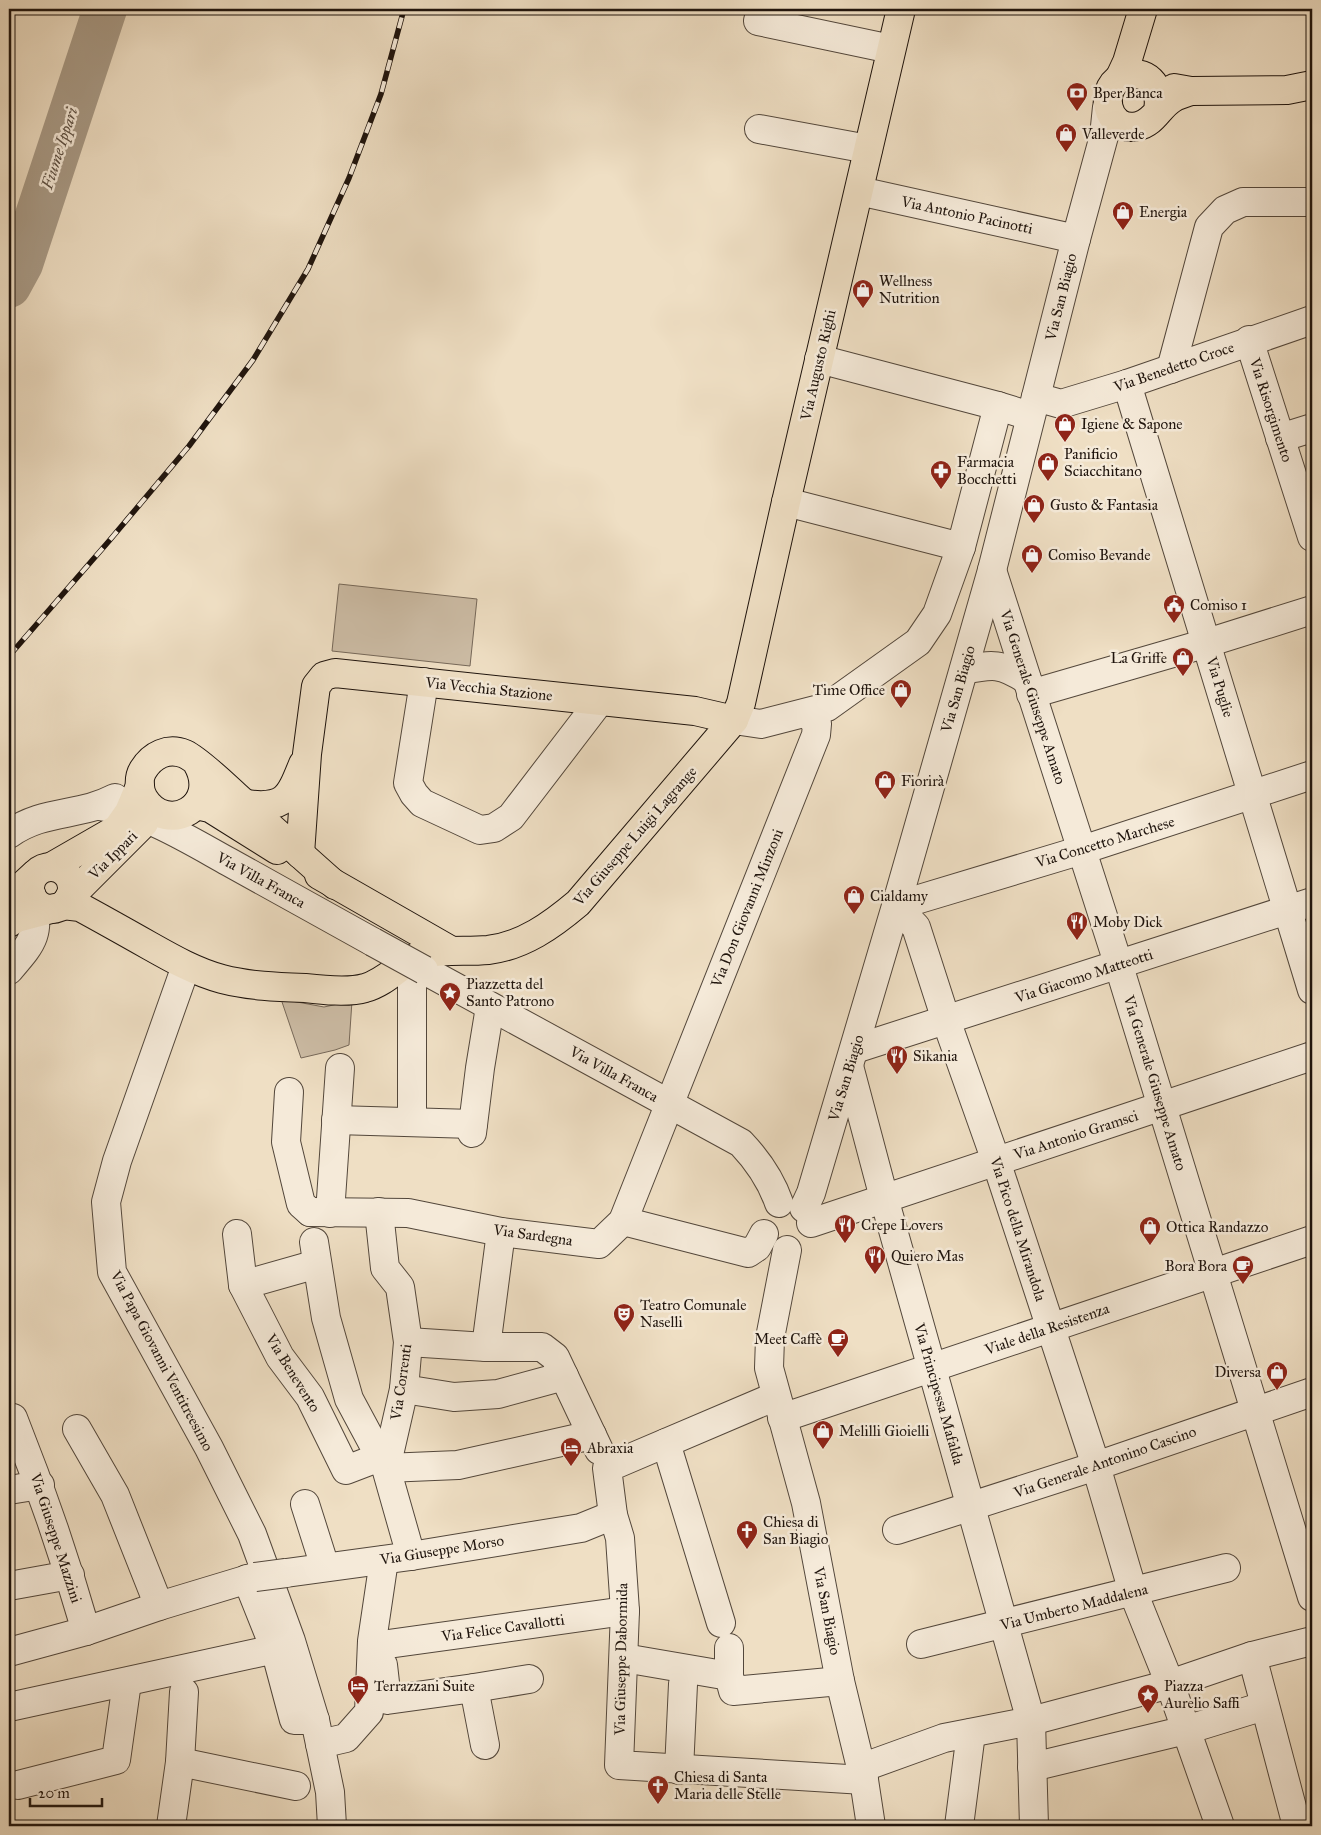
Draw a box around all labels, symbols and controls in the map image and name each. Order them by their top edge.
bank icon: Bper Banca [1065,81,1089,112]
place label: Bper Banca [1093,84,1163,102]
water label: Fiume Ippari [37,105,83,193]
shop icon: Valleverde [1054,122,1078,153]
place label: Valleverde [1081,125,1144,143]
street label: Via Antonio Pacinotti [899,192,1034,238]
shop icon: Energia [1111,200,1135,231]
place label: Energia [1139,203,1188,221]
street label: Via San Biagio [1041,251,1081,344]
place label: Wellness Nutrition [879,272,940,307]
shop icon: Wellness Nutrition [851,278,875,309]
street label: Via Augusto Righi [796,308,839,423]
street label: Via Benedetto Croce [1111,338,1236,396]
street label: Via Risorgimento [1245,355,1296,465]
shop icon: Igiene & Sapone [1053,412,1077,443]
place label: Igiene & Sapone [1081,415,1183,433]
place label: Panificio Sciacchitano [1064,445,1142,480]
shop icon: Panificio Sciacchitano [1036,451,1060,482]
place label: Farmacia Bocchetti [957,453,1017,488]
pharmacy icon: Farmacia Bocchetti [929,459,953,490]
shop icon: Gusto & Fantasia [1022,493,1046,524]
place label: Gusto & Fantasia [1050,496,1159,514]
shop icon: Comiso Bevande [1020,543,1044,574]
place label: Comiso Bevande [1048,546,1150,564]
public building icon: Comiso 1 [1162,593,1186,624]
place label: Comiso 1 [1190,596,1247,614]
street label: Via Generale Giuseppe Amato [996,607,1070,787]
street label: Via San Biagio [937,643,979,735]
shop icon: La Griffe [1171,646,1195,677]
place label: La Griffe [1110,649,1167,667]
street label: Via Puglie [1202,654,1238,719]
street label: Via Vecchia Stazione [424,673,553,705]
shop icon: Time Office [889,678,913,709]
place label: Time Office [813,681,885,699]
street label: Via Giuseppe Luigi Lagrange [569,763,700,910]
shop icon: Fiorirà [873,769,897,800]
place label: Fiorirà [901,772,945,790]
street label: Via Concetto Marchese [1032,812,1177,872]
street label: Via Don Giovanni Minzoni [707,826,787,991]
street label: Via Ippari [84,827,141,884]
street label: Via Villa Franca [213,848,309,912]
shop icon: Cialdamy [842,884,866,915]
place label: Cialdamy [870,887,929,905]
restaurant icon: Moby Dick [1065,910,1089,941]
place label: Moby Dick [1093,913,1163,931]
street label: Via Giacomo Matteotti [1012,945,1155,1007]
place label: Piazzetta del Santo Patrono [466,975,555,1010]
place icon: Piazzetta del Santo Patrono [438,981,462,1012]
street label: Via Generale Giuseppe Amato [1119,992,1190,1173]
street label: Via San Biagio [824,1032,868,1124]
street label: Via Villa Franca [566,1042,662,1106]
restaurant icon: Sikania [885,1044,909,1075]
place label: Sikania [913,1047,958,1065]
street label: Via Antonio Gramsci [1011,1106,1140,1164]
street label: Via Pico della Mirandola [986,1154,1050,1304]
restaurant icon: Crepe Lovers [833,1213,857,1244]
shop icon: Ottica Randazzo [1138,1215,1162,1246]
place label: Crepe Lovers [861,1216,943,1234]
place label: Ottica Randazzo [1166,1218,1269,1236]
street label: Via Sardegna [491,1220,574,1250]
restaurant icon: Quiero Mas [863,1244,887,1275]
place label: Quiero Mas [891,1247,964,1265]
cafe icon: Bora Bora [1231,1254,1255,1285]
place label: Bora Bora [1165,1257,1228,1275]
street label: Via Papa Giovanni Ventitreesimo [106,1267,217,1455]
place label: Teatro Comunale Naselli [640,1296,746,1331]
street label: Viale della Resistenza [981,1299,1112,1359]
theatre icon: Teatro Comunale Naselli [612,1302,636,1333]
street label: Via Principessa Mafalda [910,1320,968,1467]
cafe icon: Meet Caffè [826,1327,850,1358]
street label: Via Benevento [261,1330,324,1416]
place label: Meet Caffè [754,1330,822,1348]
street label: Via Correnti [387,1343,415,1422]
shop icon: Diversa [1265,1360,1289,1391]
place label: Diversa [1215,1363,1262,1381]
shop icon: Melilli Gioielli [811,1419,835,1450]
place label: Melilli Gioielli [839,1422,929,1440]
street label: Via Generale Antonino Cascino [1010,1422,1199,1502]
hotel icon: Abraxia [559,1436,583,1467]
place label: Abraxia [586,1439,634,1457]
street label: Via Giuseppe Mazzini [26,1470,85,1605]
place label: Chiesa di San Biagio [763,1513,829,1548]
church icon: Chiesa di San Biagio [735,1519,759,1550]
street label: Via Giuseppe Morso [378,1531,505,1569]
street label: Via San Biagio [809,1564,844,1657]
street label: Via Umberto Maddalena [997,1580,1150,1634]
street label: Via Giuseppe Dabormida [611,1582,631,1736]
street label: Via Felice Cavallotti [439,1610,566,1646]
hotel icon: Terrazzani Suite [346,1674,370,1705]
place label: Terrazzani Suite [374,1677,475,1695]
place label: Piazza Aurelio Saffi [1163,1677,1240,1712]
place icon: Piazza Aurelio Saffi [1136,1683,1160,1714]
place label: Chiesa di Santa Maria delle Stelle [674,1768,781,1803]
church icon: Chiesa di Santa Maria delle Stelle [646,1774,670,1805]
scale bar [30,1775,102,1807]
text: 20 m [38,1784,70,1802]

